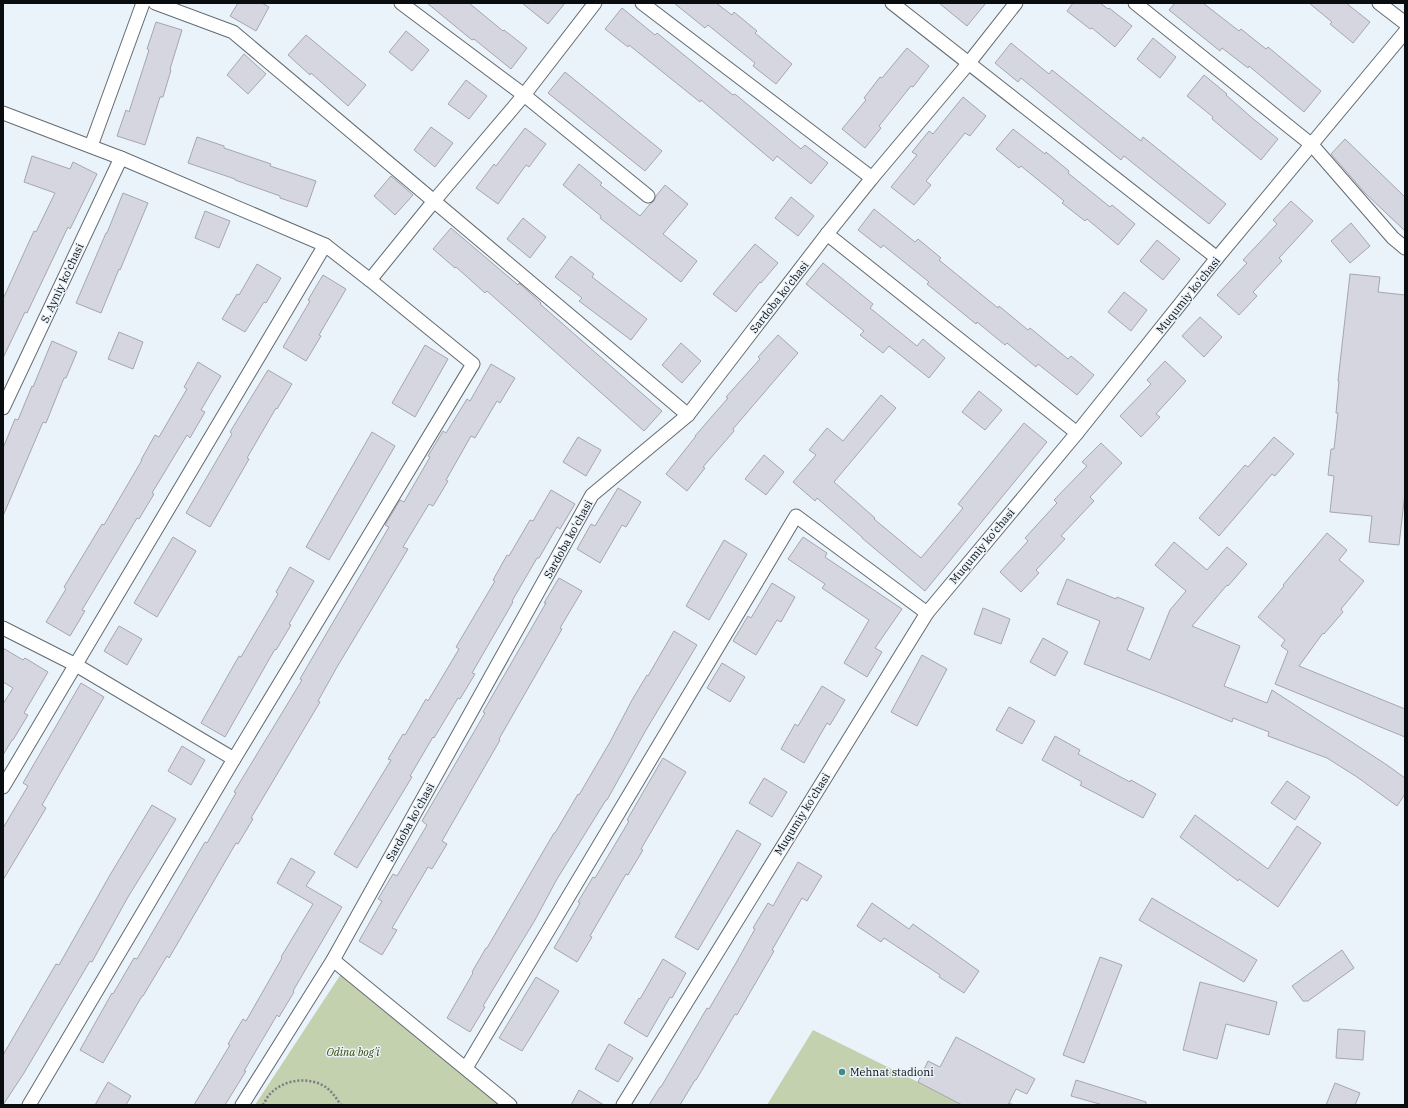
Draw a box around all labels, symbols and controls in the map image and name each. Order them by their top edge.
street label: S. Ayniy ko'chasi [37,241,87,325]
street label: Muqumiy ko'chasi [1153,254,1223,336]
street label: Sardoba ko'chasi [747,258,812,336]
street label: Sardoba ko'chasi [541,497,596,581]
street label: Muqumiy ko'chasi [946,505,1018,587]
street label: Muqumiy ko'chasi [771,770,833,858]
street label: Sardoba ko'chasi [383,780,438,864]
park label: Odina bog'i [326,1045,380,1059]
place label: Mehnat stadioni [850,1065,934,1079]
marker: Mehnat stadioni [837,1067,847,1077]

